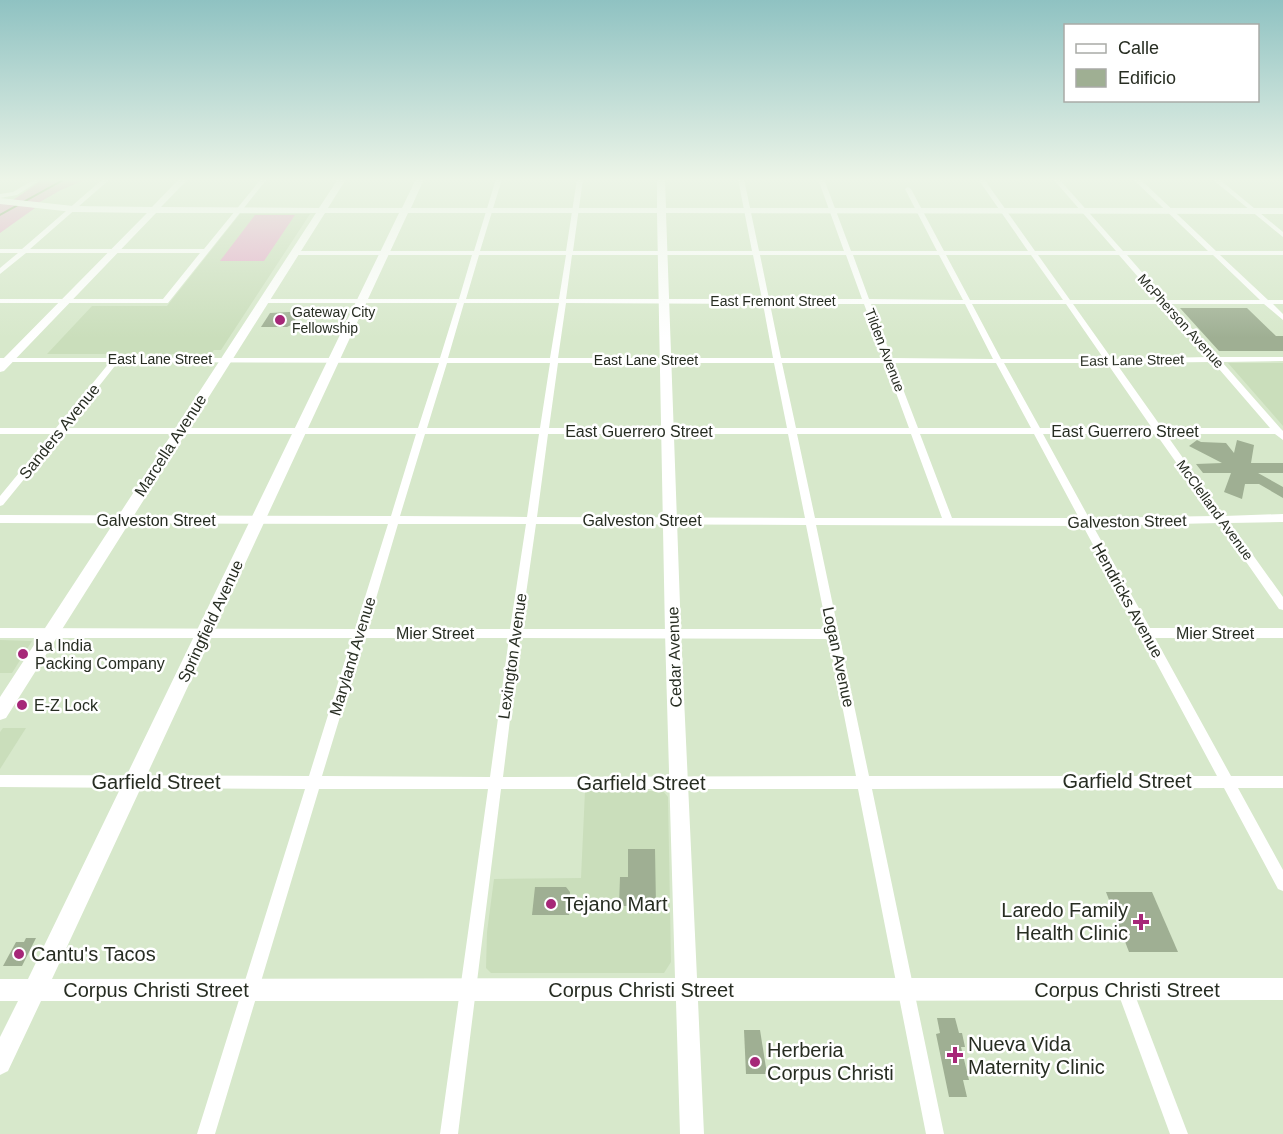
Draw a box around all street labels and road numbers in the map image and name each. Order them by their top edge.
street label: McPherson Avenue [1135,271,1228,372]
street label: East Fremont Street [710,293,836,309]
street label: Tilden Avenue [862,306,908,394]
street label: East Lane Street [108,351,212,367]
street label: East Lane Street [1080,351,1184,369]
street label: East Lane Street [594,352,698,368]
street label: Sanders Avenue [16,380,103,482]
street label: Marcella Avenue [131,391,210,499]
street label: East Guerrero Street [565,423,713,440]
street label: East Guerrero Street [1051,423,1199,440]
street label: McClelland Avenue [1173,457,1257,563]
street label: Galveston Street [96,512,216,529]
street label: Galveston Street [582,512,702,529]
street label: Galveston Street [1067,512,1187,531]
street label: Hendricks Avenue [1089,540,1166,661]
street label: Springfield Avenue [175,557,246,685]
street label: Lexington Avenue [495,592,530,720]
street label: Maryland Avenue [326,595,379,718]
street label: Logan Avenue [820,605,857,709]
street label: Cedar Avenue [664,606,685,708]
street label: Mier Street [396,625,475,642]
street label: Mier Street [1176,625,1255,642]
street label: Garfield Street [1063,770,1192,792]
street label: Garfield Street [92,771,221,793]
street label: Garfield Street [577,772,706,794]
street label: Corpus Christi Street [63,979,249,1001]
street label: Corpus Christi Street [548,979,734,1001]
street label: Corpus Christi Street [1034,979,1220,1001]

